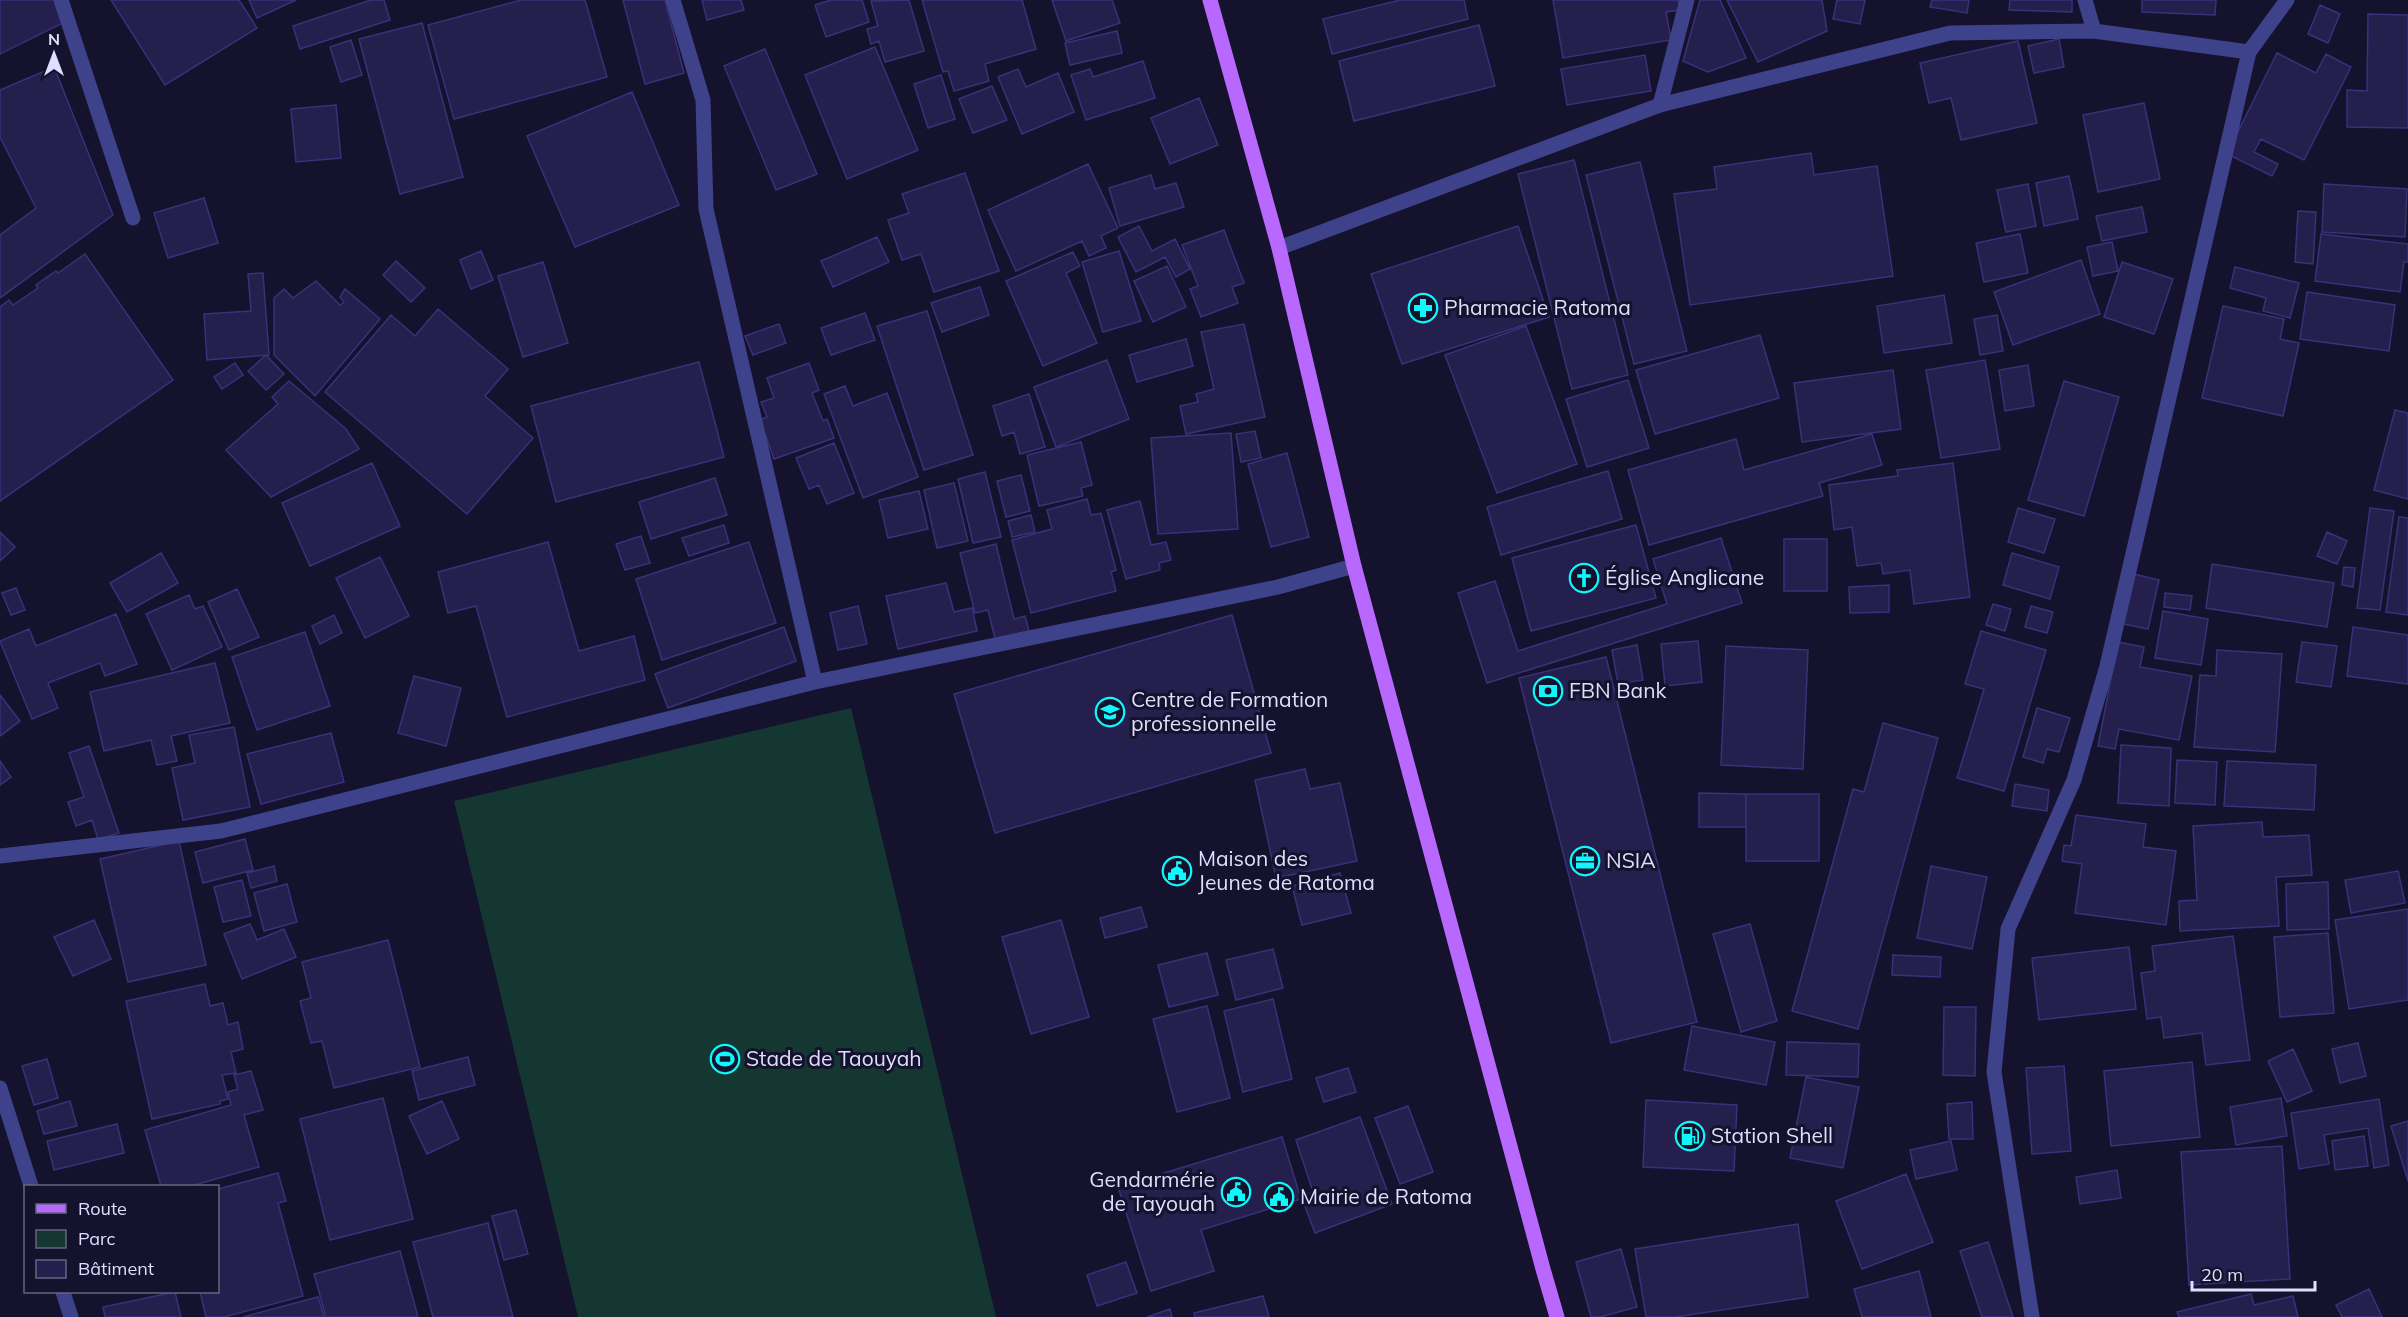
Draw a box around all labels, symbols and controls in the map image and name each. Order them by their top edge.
north arrow [24,24,84,84]
text: N [48,29,60,49]
pharmacy icon: Pharmacie Ratoma [1407,292,1439,324]
place label: Pharmacie Ratoma [1444,294,1631,320]
church icon: Église Anglicane [1568,562,1600,594]
place label: Église Anglicane [1605,564,1764,590]
bank icon: FBN Bank [1532,675,1564,707]
place label: FBN Bank [1569,677,1666,703]
place label: Centre de Formation professionnelle [1131,686,1328,736]
school or university icon: Centre de Formation professionnelle [1094,696,1126,728]
place label: Maison des Jeunes de Ratoma [1198,845,1375,895]
office icon: NSIA [1569,845,1601,877]
place label: NSIA [1606,847,1656,873]
public building icon: Maison des Jeunes de Ratoma [1161,855,1193,887]
sports icon: Stade de Taouyah [709,1043,741,1075]
place label: Stade de Taouyah [746,1045,922,1071]
fuel station icon: Station Shell [1674,1120,1706,1152]
place label: Station Shell [1711,1122,1833,1148]
place label: Gendarmérie de Tayouah [1089,1166,1215,1216]
public building icon: Gendarmérie de Tayouah [1220,1176,1252,1208]
public building icon: Mairie de Ratoma [1263,1181,1295,1213]
place label: Mairie de Ratoma [1300,1183,1472,1209]
legend [24,1185,219,1293]
text: Route [78,1197,127,1220]
text: Parc [78,1227,116,1250]
scale bar [2192,1254,2315,1292]
text: Bâtiment [78,1257,154,1280]
text: 20 m [2201,1263,2243,1286]

